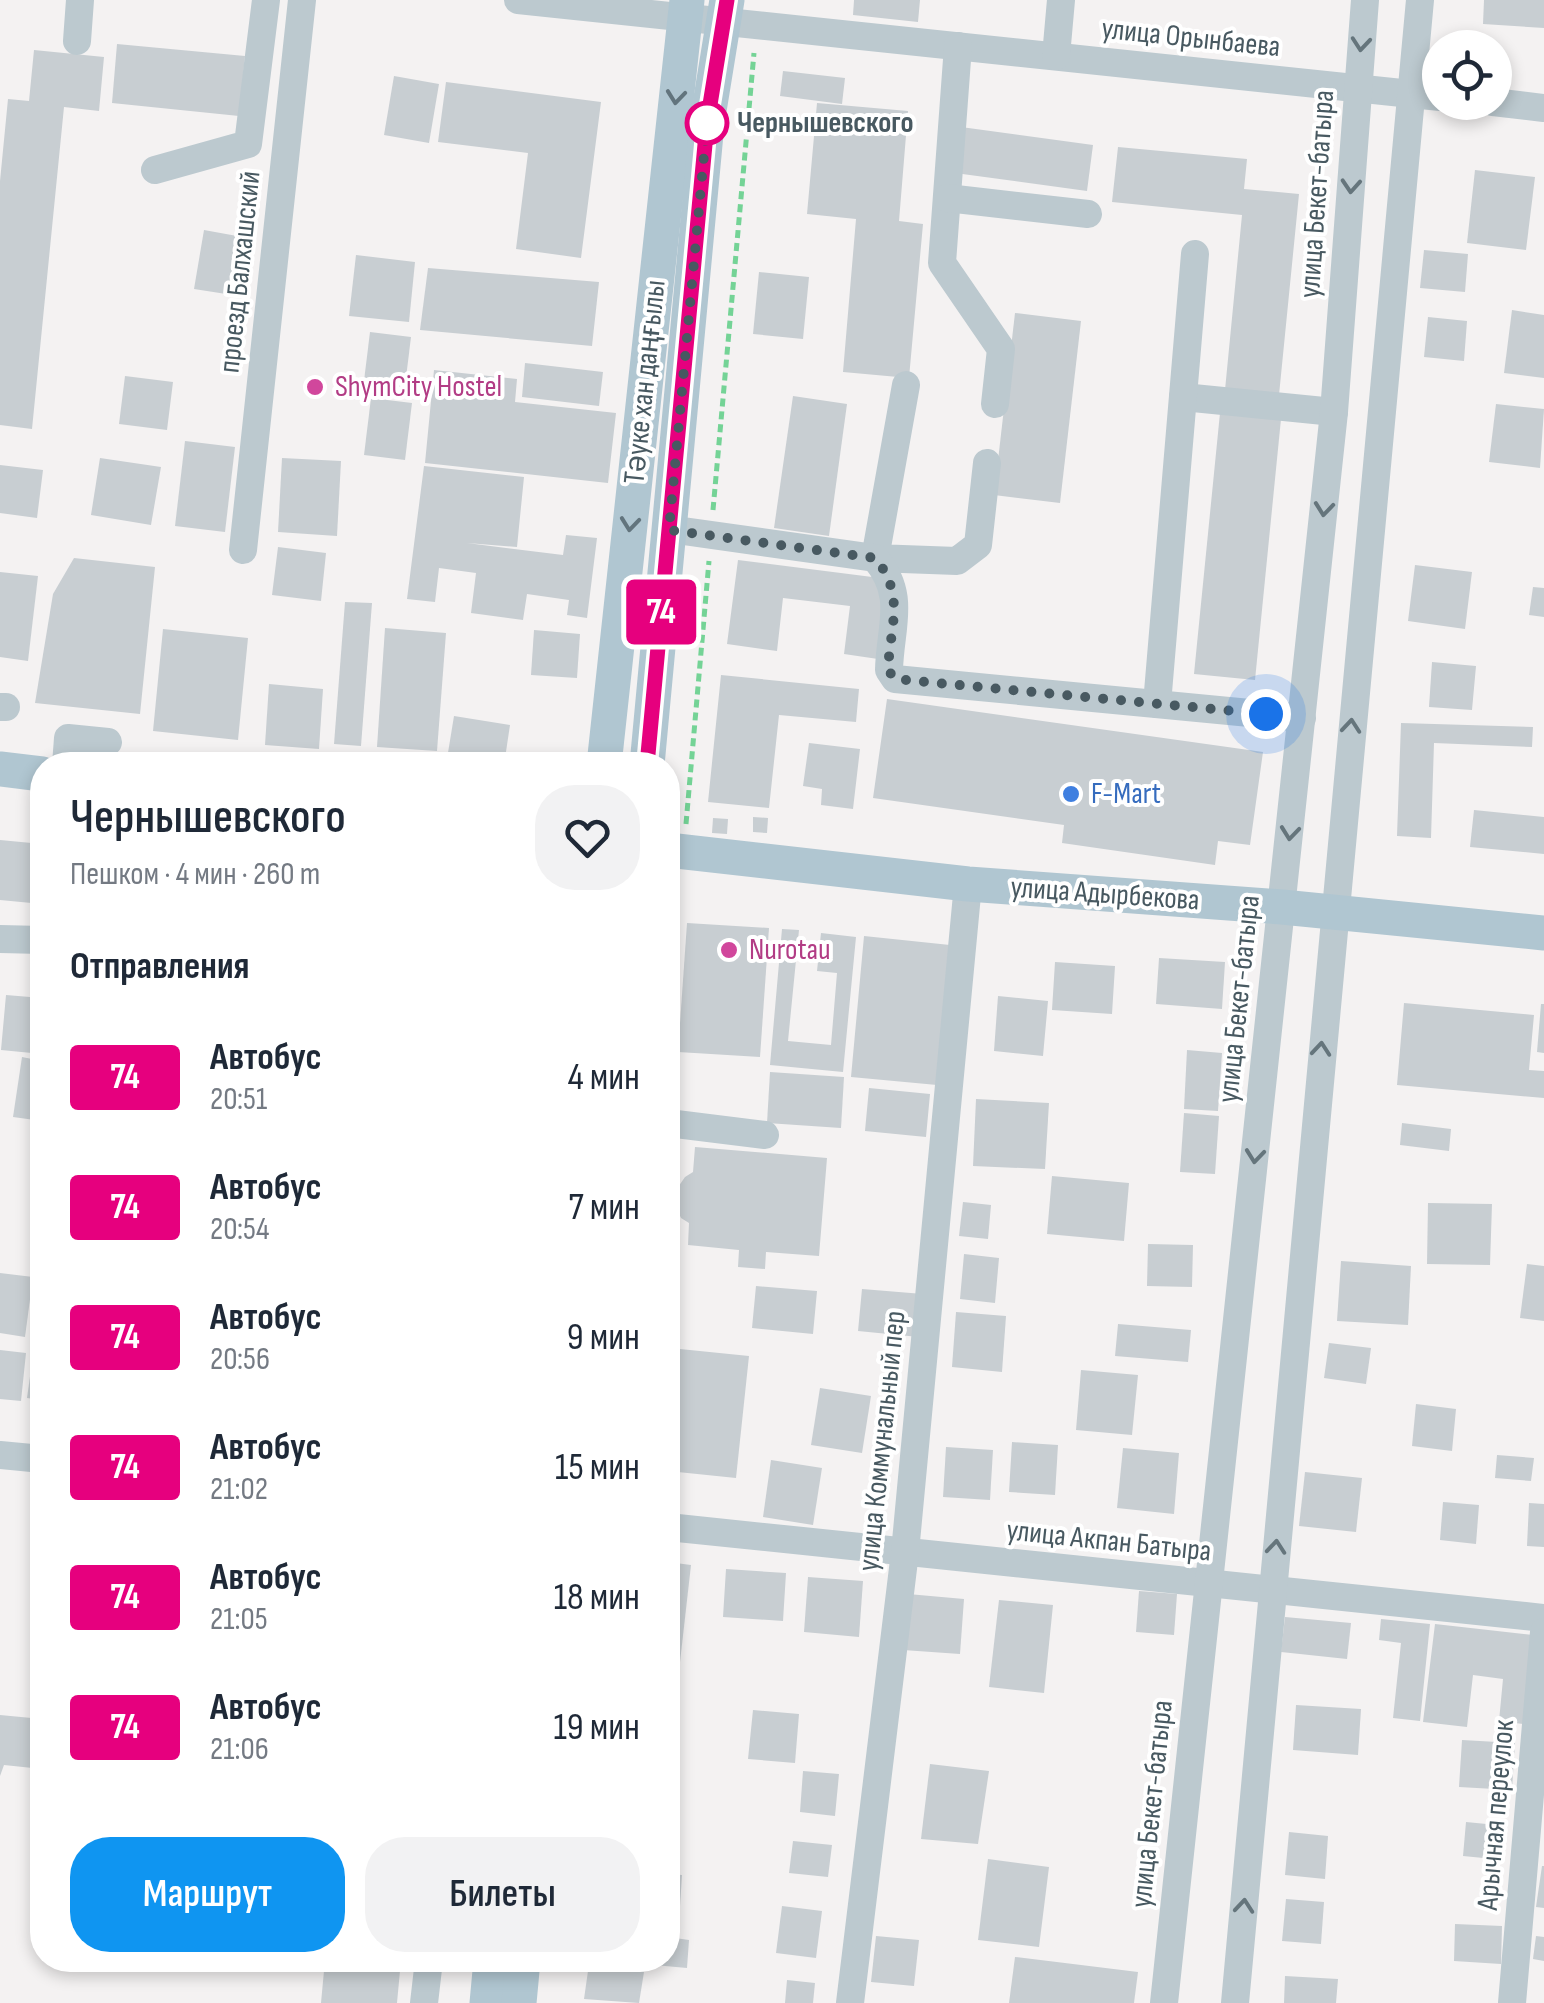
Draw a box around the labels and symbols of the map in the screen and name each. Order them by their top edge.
street label: улица Орынбаева [1100,11,1282,65]
one-way arrow [1351,37,1373,53]
one-way arrow [666,89,687,105]
street label: улица Бекет-батыра [1292,89,1342,299]
marker: Чернышевского [686,102,728,144]
place label: Чернышевского [737,105,914,141]
street label: проезд Балхашский [212,169,268,375]
one-way arrow [1340,178,1362,194]
street label: Тәуке хан даңғылы [616,278,674,486]
place label: ShymCity Hostel [335,369,502,405]
marker: ShymCity Hostel [304,376,326,398]
one-way arrow [1313,502,1335,518]
one-way arrow [620,517,641,533]
line badge: 74 [616,580,706,644]
your location [1241,689,1291,739]
one-way arrow [1340,717,1362,733]
place label: F-Mart [1091,776,1161,812]
marker: F-Mart [1060,783,1082,805]
one-way arrow [1280,825,1301,841]
street label: улица Адырбекова [1009,869,1201,919]
street label: улица Бекет-батыра [1210,893,1268,1105]
place label: Nurotau [749,932,831,968]
marker: Nurotau [718,939,740,961]
one-way arrow [1310,1041,1332,1057]
one-way arrow [1245,1148,1266,1164]
street label: улица Коммунальный пер [850,1309,914,1573]
street label: улица Акпан Батыра [1005,1512,1213,1570]
one-way arrow [1265,1539,1286,1555]
street label: улица Бекет-батыра [1123,1698,1181,1910]
street label: Арычная переулок [1470,1718,1522,1913]
one-way arrow [1232,1897,1254,1913]

